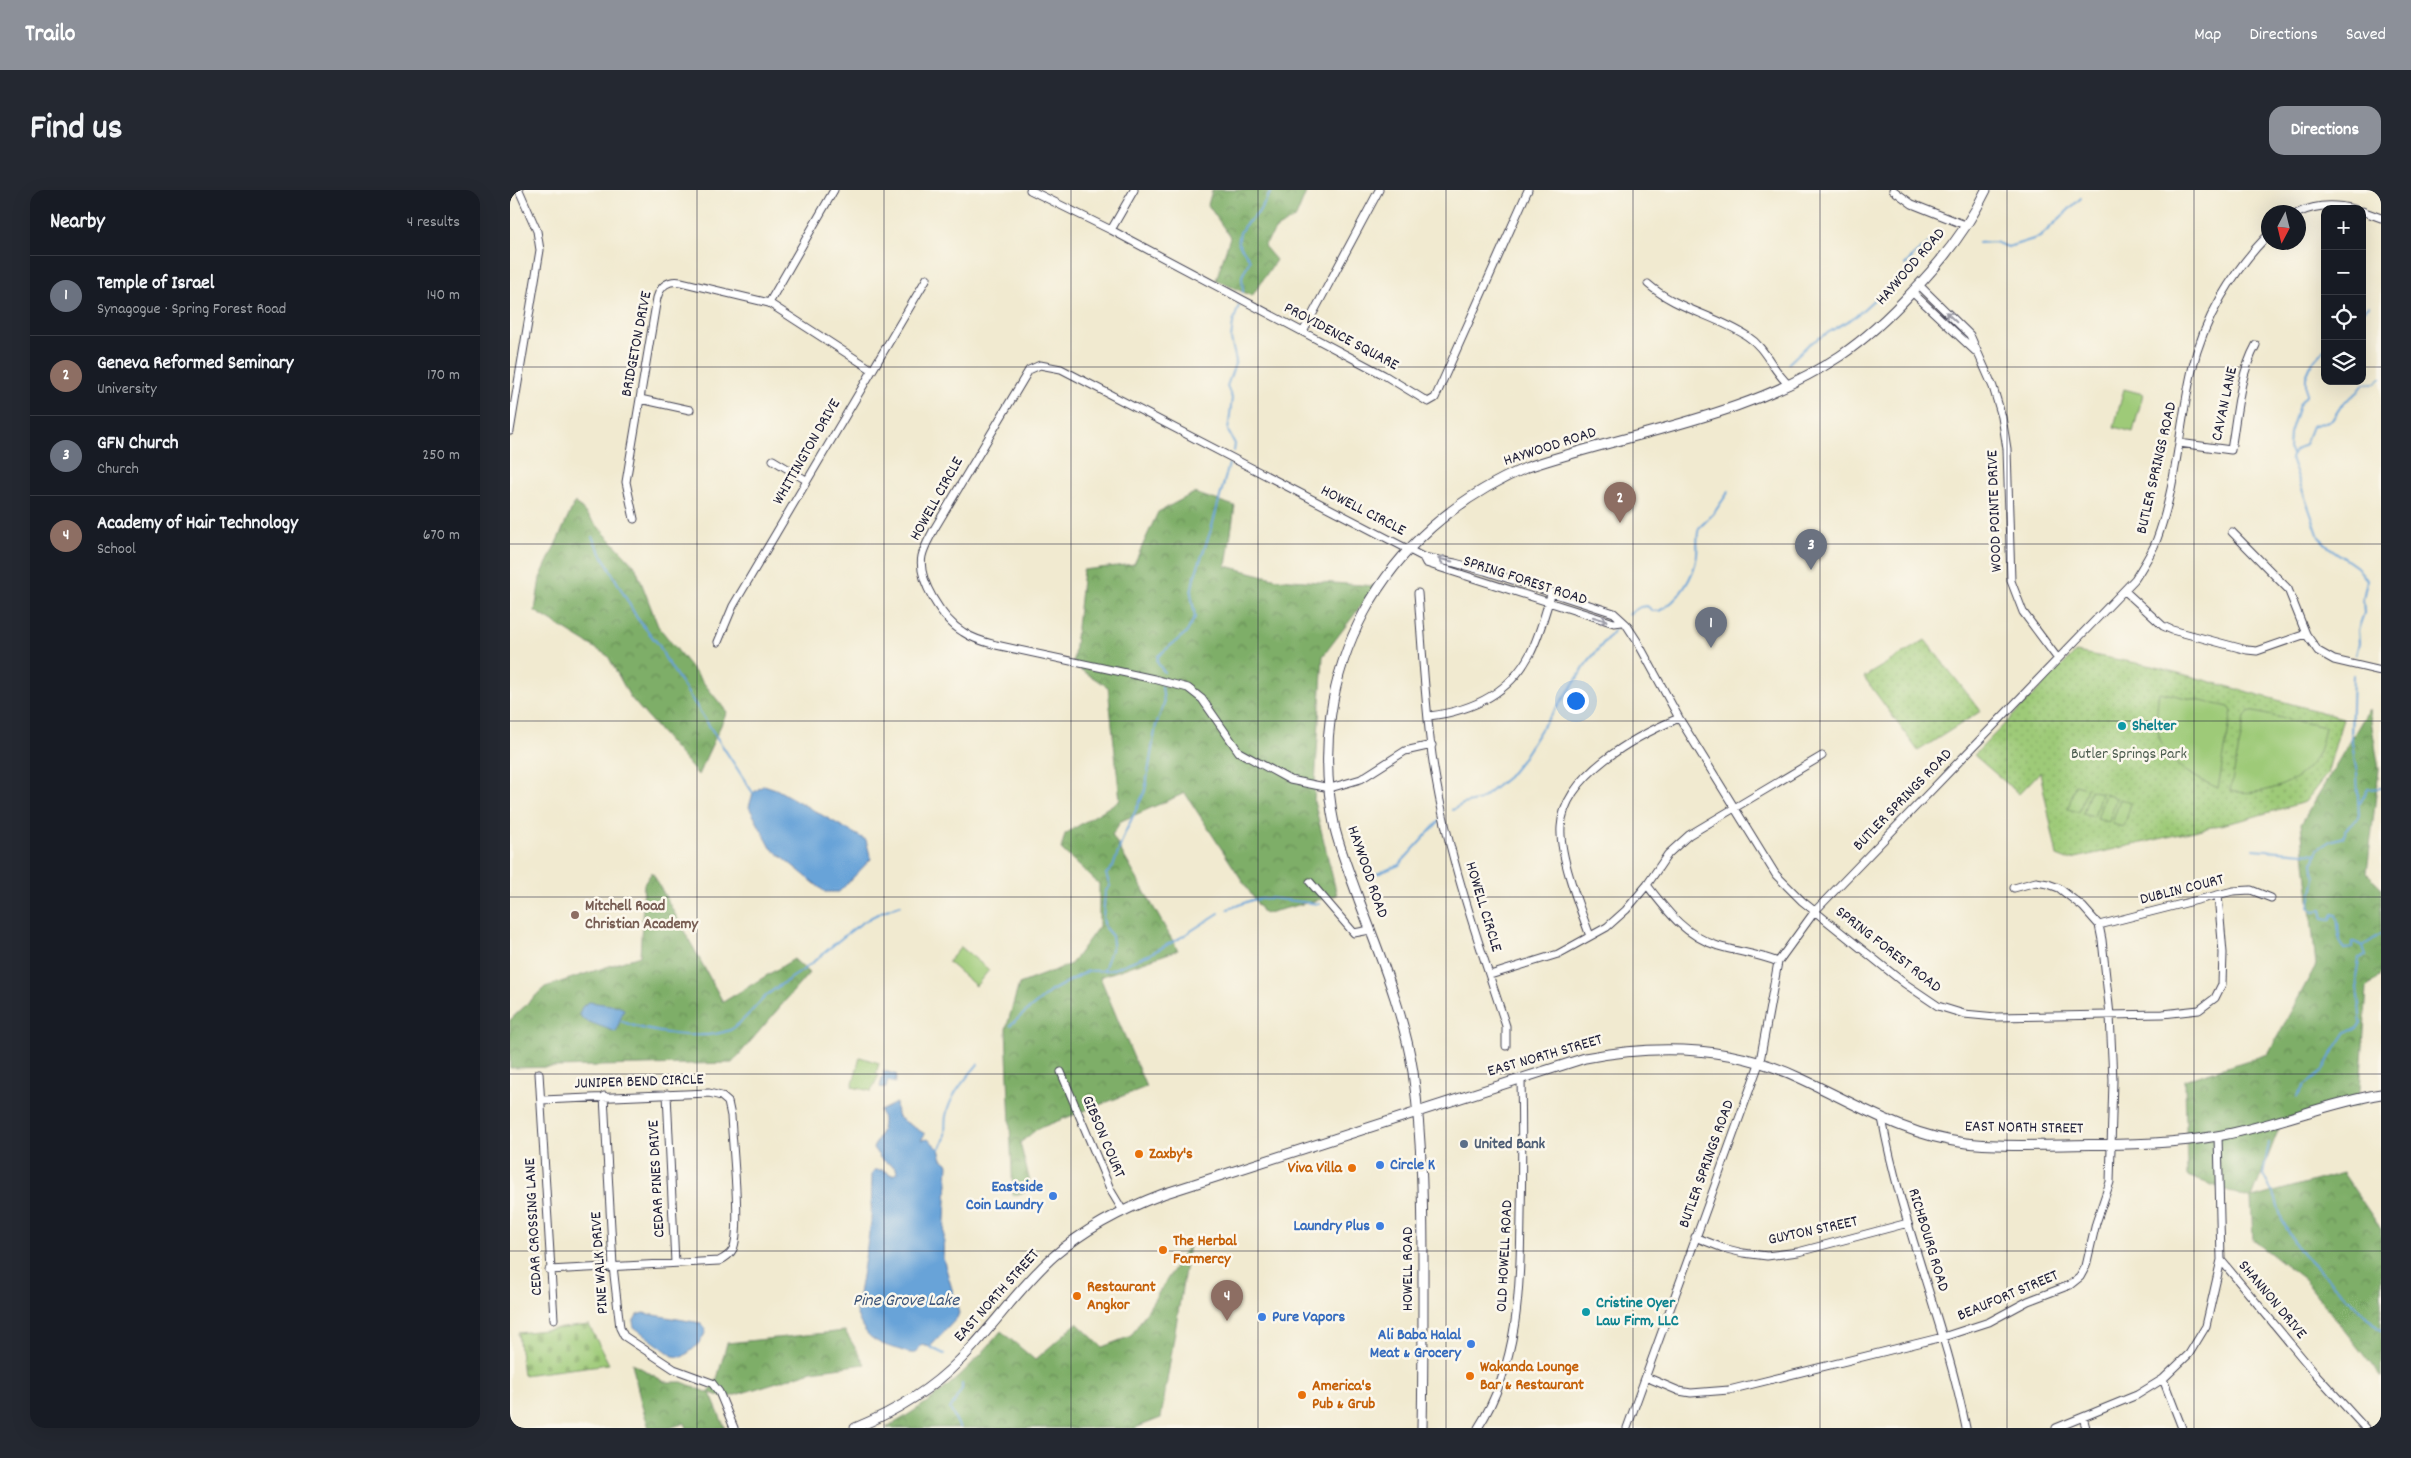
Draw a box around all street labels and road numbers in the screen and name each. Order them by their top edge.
street label: HAYWOOD ROAD [1871,223,1951,311]
street label: BRIDGETON DRIVE [615,289,659,399]
street label: PROVIDENCE SQUARE [1280,297,1403,377]
street label: CAVAN LANE [2206,364,2244,443]
street label: WHITTINGTON DRIVE [767,394,847,509]
street label: BUTLER SPRINGS ROAD [2131,400,2183,536]
street label: HAYWOOD ROAD [1501,421,1599,473]
street label: WOOD POINTE DRIVE [1981,449,2009,572]
street label: HOWELL CIRCLE [904,452,970,545]
street label: HOWELL CIRCLE [1316,480,1410,543]
street label: SPRING FOREST ROAD [1460,550,1590,612]
street label: BUTLER SPRINGS ROAD [1848,744,1958,856]
street label: HAYWOOD ROAD [1340,823,1394,921]
street label: HOWELL CIRCLE [1458,859,1508,956]
street label: DUBLIN COURT [2138,868,2227,912]
street label: SPRING FOREST ROAD [1830,901,1946,999]
street label: EAST NORTH STREET [1485,1028,1606,1083]
street label: JUNIPER BEND CIRCLE [574,1068,705,1096]
street label: GIBSON COURT [1075,1092,1131,1182]
street label: BUTLER SPRINGS ROAD [1673,1097,1741,1231]
street label: EAST NORTH STREET [1965,1115,2084,1141]
street label: CEDAR PINES DRIVE [642,1119,672,1238]
street label: CEDAR CROSSING LANE [519,1157,549,1296]
street label: RICHBOURG ROAD [1901,1186,1955,1294]
street label: OLD HOWELL ROAD [1491,1199,1519,1313]
street label: PINE WALK DRIVE [585,1210,615,1315]
street label: GUYTON STREET [1766,1210,1860,1252]
street label: HOWELL ROAD [1397,1227,1420,1311]
street label: EAST NORTH STREET [949,1244,1046,1348]
street label: SHANNON DRIVE [2232,1256,2312,1345]
street label: BEAUFORT STREET [1954,1264,2063,1328]

